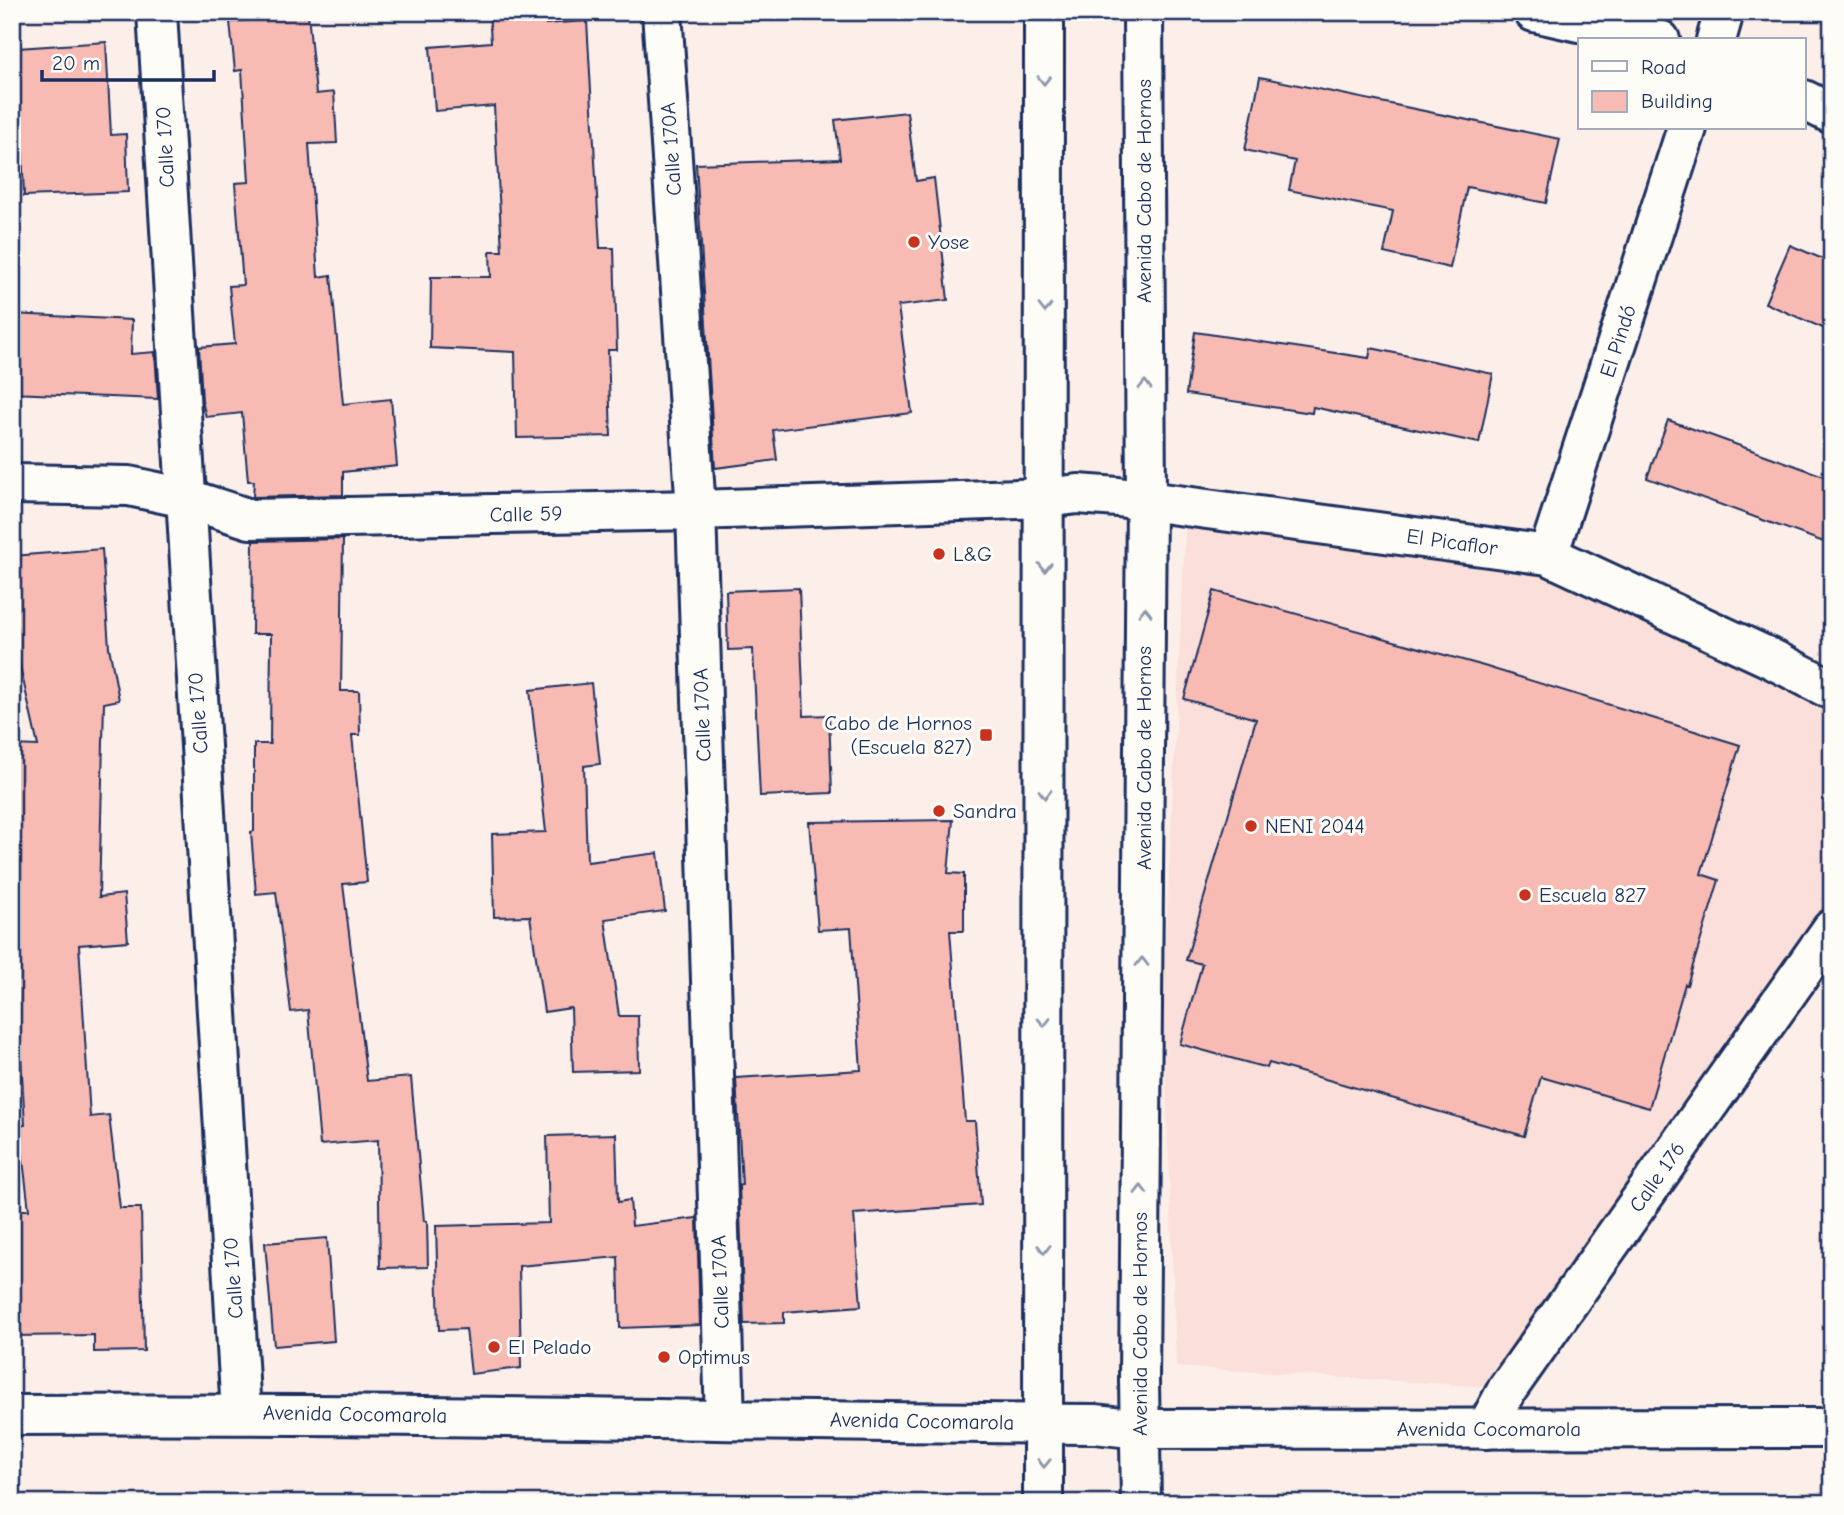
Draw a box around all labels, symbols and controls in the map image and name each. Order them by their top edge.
scale bar [42,38,214,82]
legend [1578,38,1806,130]
text: 20 m [52,51,100,75]
text: Road [1641,55,1686,79]
one-way arrow [1036,76,1052,86]
street label: Avenida Cabo de Hornos [1132,79,1156,303]
text: Building [1641,89,1713,113]
street label: Calle 170A [656,101,686,197]
street label: Calle 170 [151,106,179,188]
place label: Yose [928,230,969,254]
marker: Yose [906,234,922,250]
street label: El Pindó [1595,302,1641,380]
one-way arrow [1037,303,1053,314]
one-way arrow [1137,379,1153,389]
street label: Calle 59 [489,501,563,527]
street label: El Picaflor [1405,524,1500,560]
place label: L&G [953,542,992,566]
marker: L&G [931,546,947,562]
one-way arrow [1037,562,1053,572]
one-way arrow [1137,606,1153,617]
street label: Avenida Cabo de Hornos [1132,646,1156,870]
street label: Calle 170A [688,668,716,762]
street label: Calle 170 [183,672,213,754]
place label: Cabo de Hornos (Escuela 827) [824,711,972,759]
marker: Cabo de Hornos (Escuela 827) [978,727,994,743]
one-way arrow [1037,789,1053,800]
place label: Sandra [953,799,1017,823]
marker: Sandra [931,803,947,819]
place label: NENI 2044 [1265,814,1365,838]
marker: NENI 2044 [1243,818,1259,834]
place label: Escuela 827 [1539,883,1646,907]
marker: Escuela 827 [1517,887,1533,903]
one-way arrow [1134,956,1150,967]
one-way arrow [1036,1017,1052,1027]
street label: Calle 176 [1624,1137,1690,1217]
one-way arrow [1133,1184,1148,1195]
street label: Avenida Cabo de Hornos [1128,1212,1152,1436]
street label: Calle 170A [706,1235,734,1329]
street label: Calle 170 [218,1237,248,1319]
one-way arrow [1036,1244,1052,1255]
place label: El Pelado [508,1335,591,1359]
marker: El Pelado [486,1339,502,1355]
place label: Optimus [678,1345,750,1369]
marker: Optimus [656,1349,672,1365]
street label: Avenida Cocomarola [263,1400,447,1428]
street label: Avenida Cocomarola [830,1407,1014,1435]
street label: Avenida Cocomarola [1397,1417,1581,1441]
one-way arrow [1036,1458,1052,1469]

